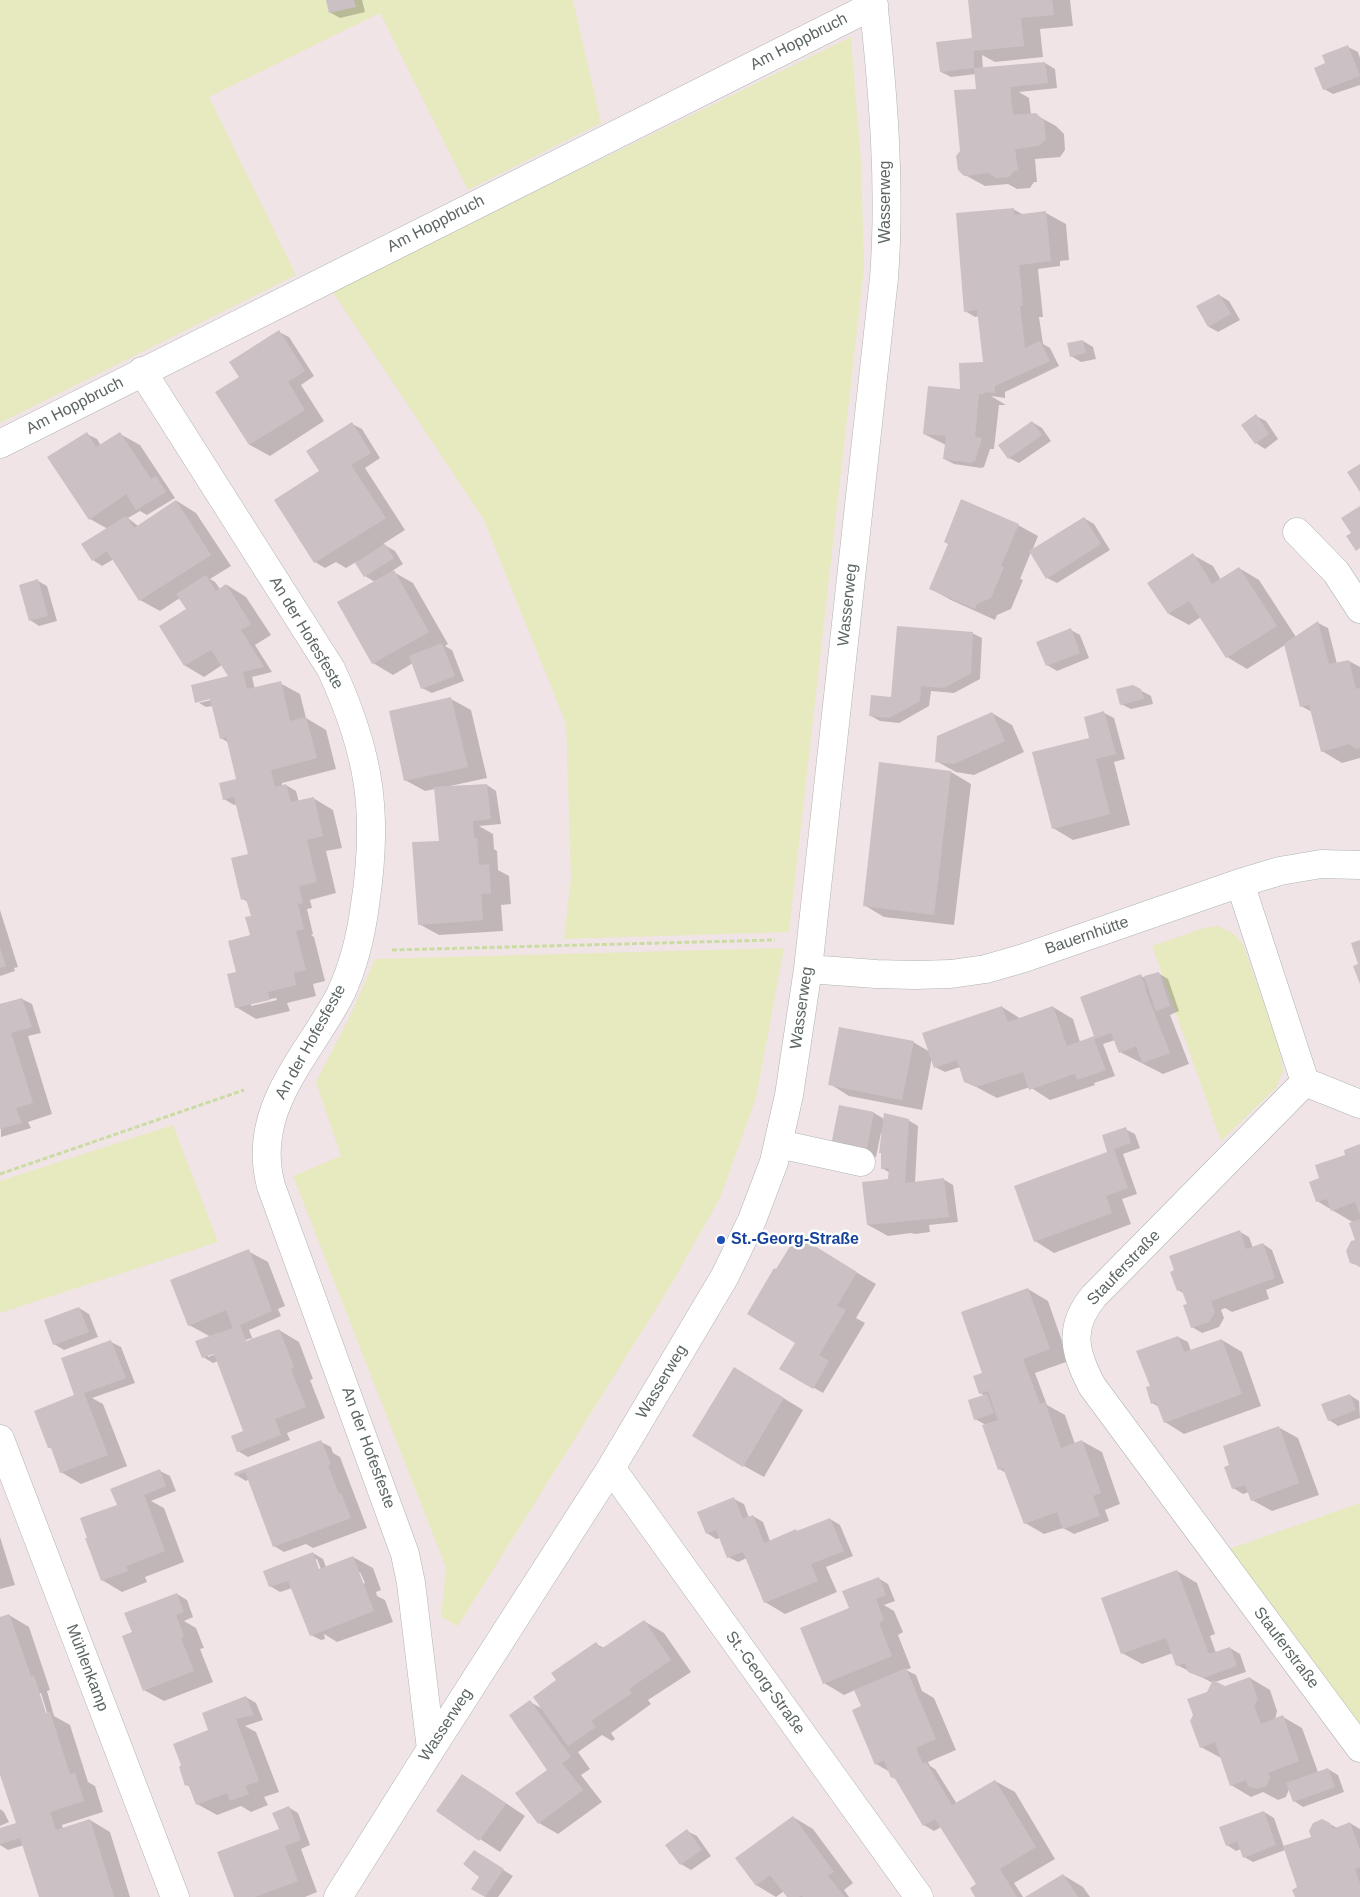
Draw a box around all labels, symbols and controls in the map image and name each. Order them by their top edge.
street label: Am Hoppbruch [747,9,851,75]
street label: Wasserweg [876,161,896,243]
street label: Am Hoppbruch [384,191,488,257]
street label: Am Hoppbruch [23,373,127,439]
street label: Wasserweg [834,563,862,647]
street label: An der Hofesfeste [265,573,347,693]
street label: Bauernhütte [1043,913,1131,959]
street label: Wasserweg [787,966,817,1050]
street label: An der Hofesfeste [272,981,350,1103]
street label: Stauferstraße [1083,1226,1165,1310]
place label: St.-Georg-Straße [731,1230,859,1250]
marker: St.-Georg-Straße [715,1234,727,1246]
street label: Wasserweg [632,1341,692,1423]
street label: An der Hofesfeste [337,1385,399,1511]
street label: Stauferstraße [1249,1604,1323,1692]
street label: Mühlenkamp [62,1622,112,1714]
street label: St.-Georg-Straße [721,1628,809,1738]
street label: Wasserweg [415,1685,477,1765]

